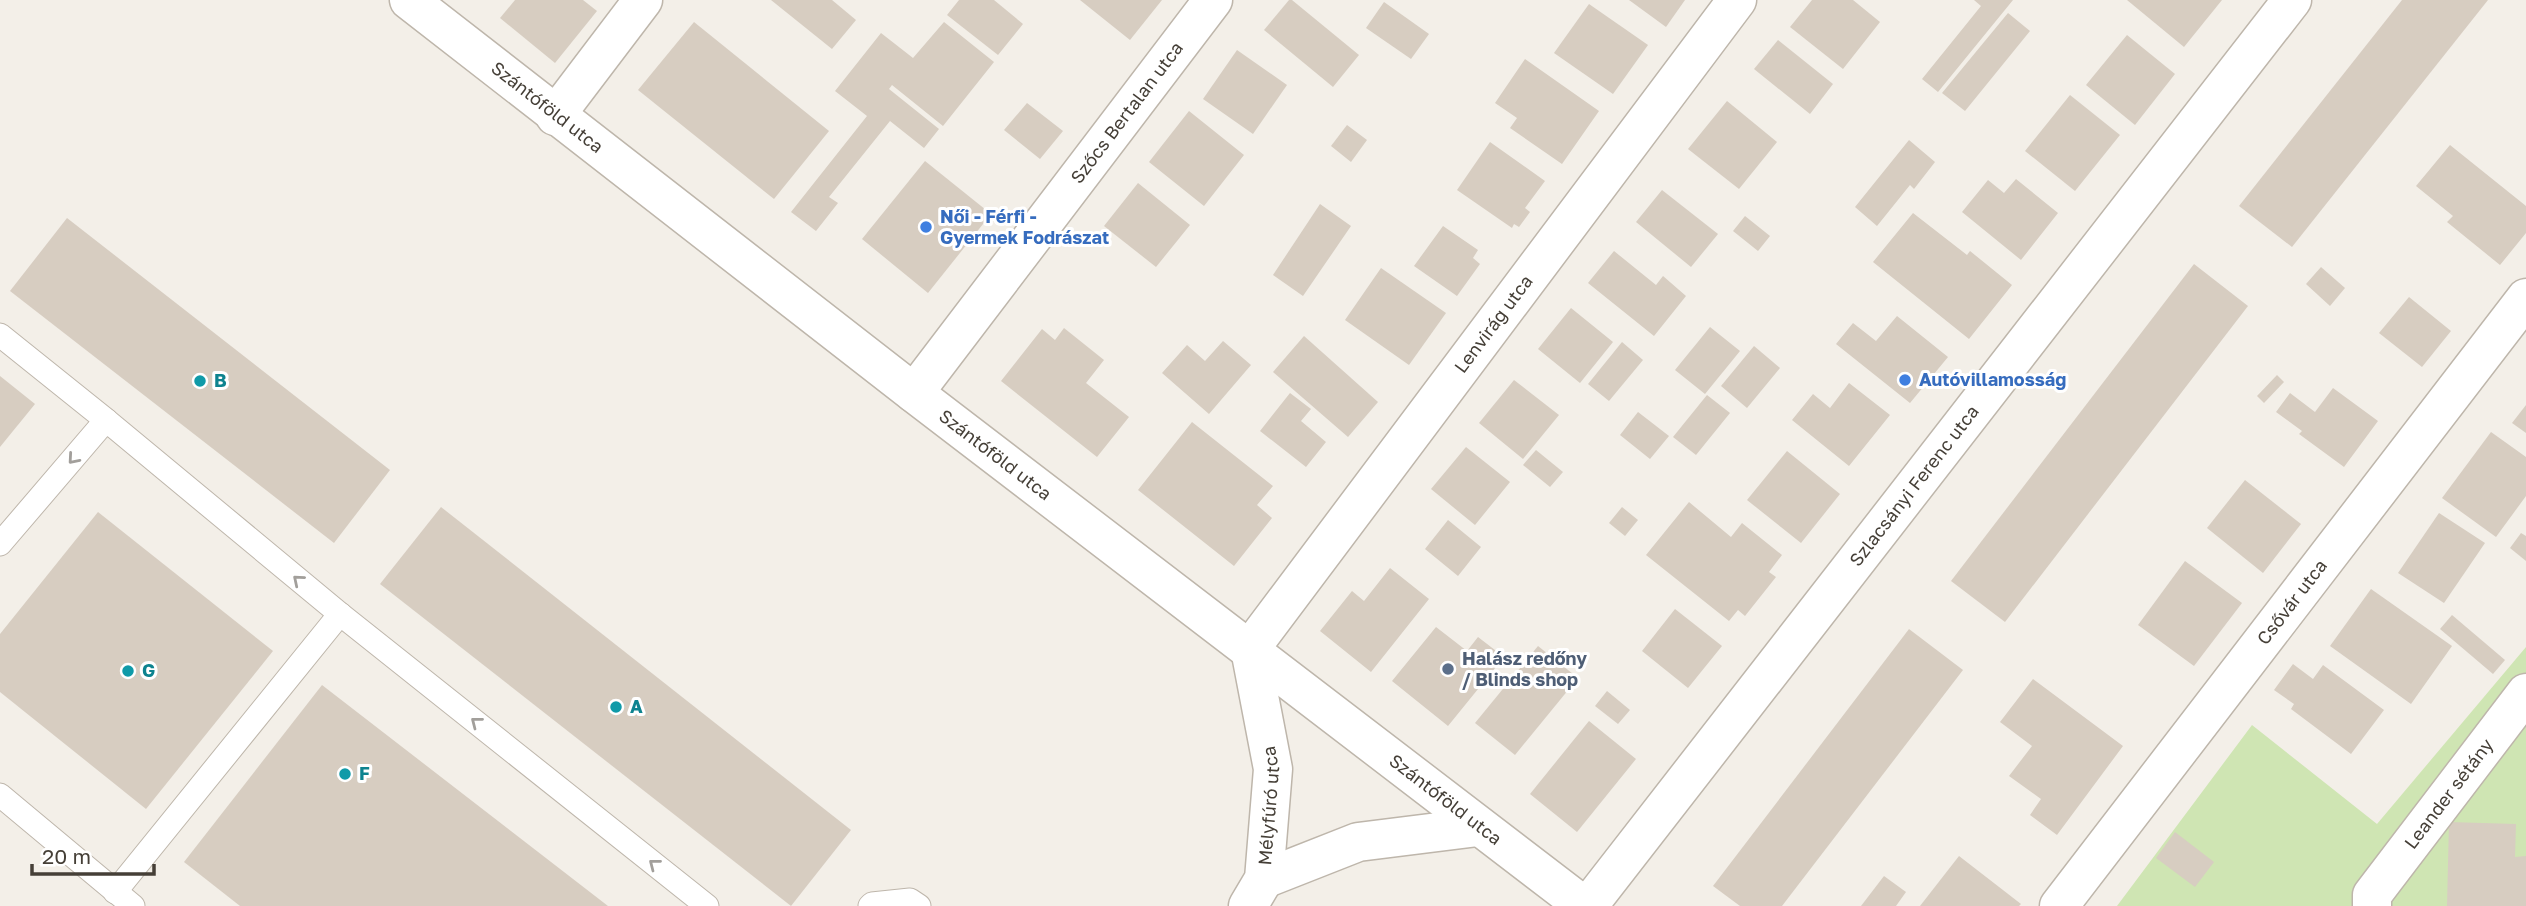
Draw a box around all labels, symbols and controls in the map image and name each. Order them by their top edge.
street label: Szőcs Bertalan utca [1065,37,1187,187]
street label: Szántóföld utca [487,56,608,157]
place label: Női - Férfi - Gyermek Fodrászat [940,205,1109,248]
marker: Női - Férfi - Gyermek Fodrászat [918,219,934,235]
street label: Lenvirág utca [1449,270,1537,377]
place label: Autóvillamosság [1919,368,2066,390]
place label: B [214,369,227,391]
marker: Autóvillamosság [1897,372,1913,388]
marker: B [192,373,208,389]
street label: Szlacsányi Ferenc utca [1844,400,1983,570]
street label: Szántóföld utca [935,404,1056,504]
one-way arrow [69,450,81,463]
street label: Csővár utca [2252,555,2331,649]
one-way arrow [294,575,306,588]
place label: Halász redőny / Blinds shop [1462,647,1587,690]
place label: G [142,659,155,681]
marker: Halász redőny / Blinds shop [1440,661,1456,677]
marker: G [120,663,136,679]
place label: A [630,695,643,717]
marker: A [608,699,624,715]
one-way arrow [471,718,484,730]
street label: Leander sétány [2399,734,2497,853]
street label: Mélyfúró utca [1253,745,1283,866]
street label: Szántóföld utca [1385,749,1506,849]
place label: F [359,762,370,784]
marker: F [337,766,353,782]
scale bar [32,832,154,876]
text: 20 m [42,843,91,869]
one-way arrow [649,859,661,872]

